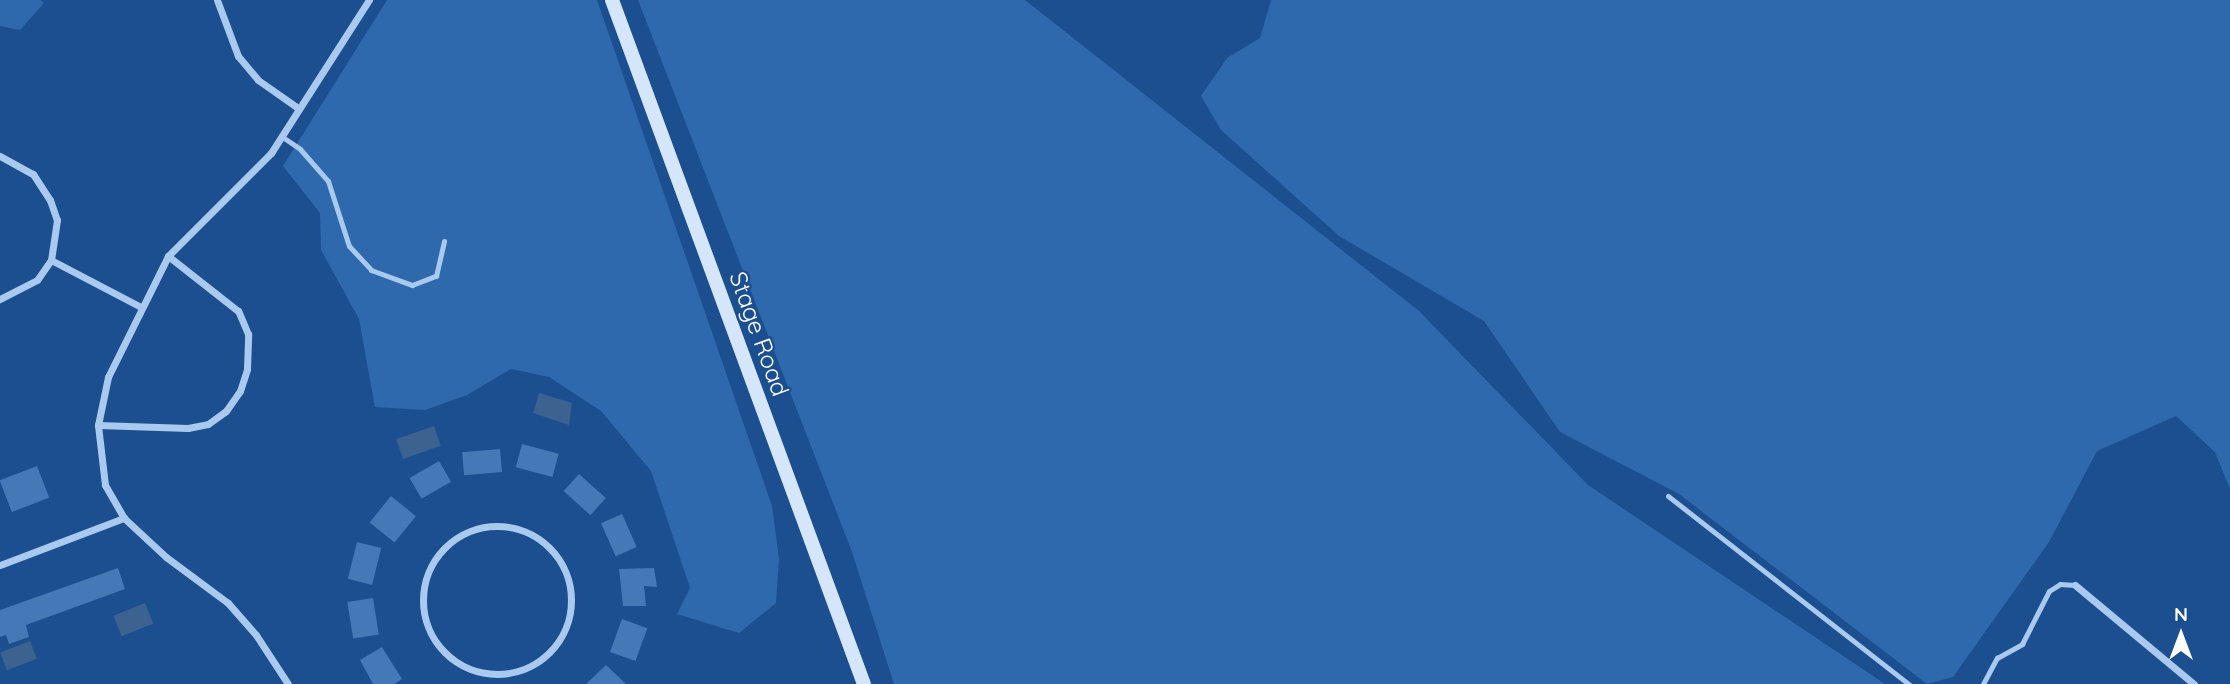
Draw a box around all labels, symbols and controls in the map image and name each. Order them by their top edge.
street label: Stage Road [723,268,795,400]
north arrow [2146,600,2216,670]
text: N [2174,602,2188,626]

